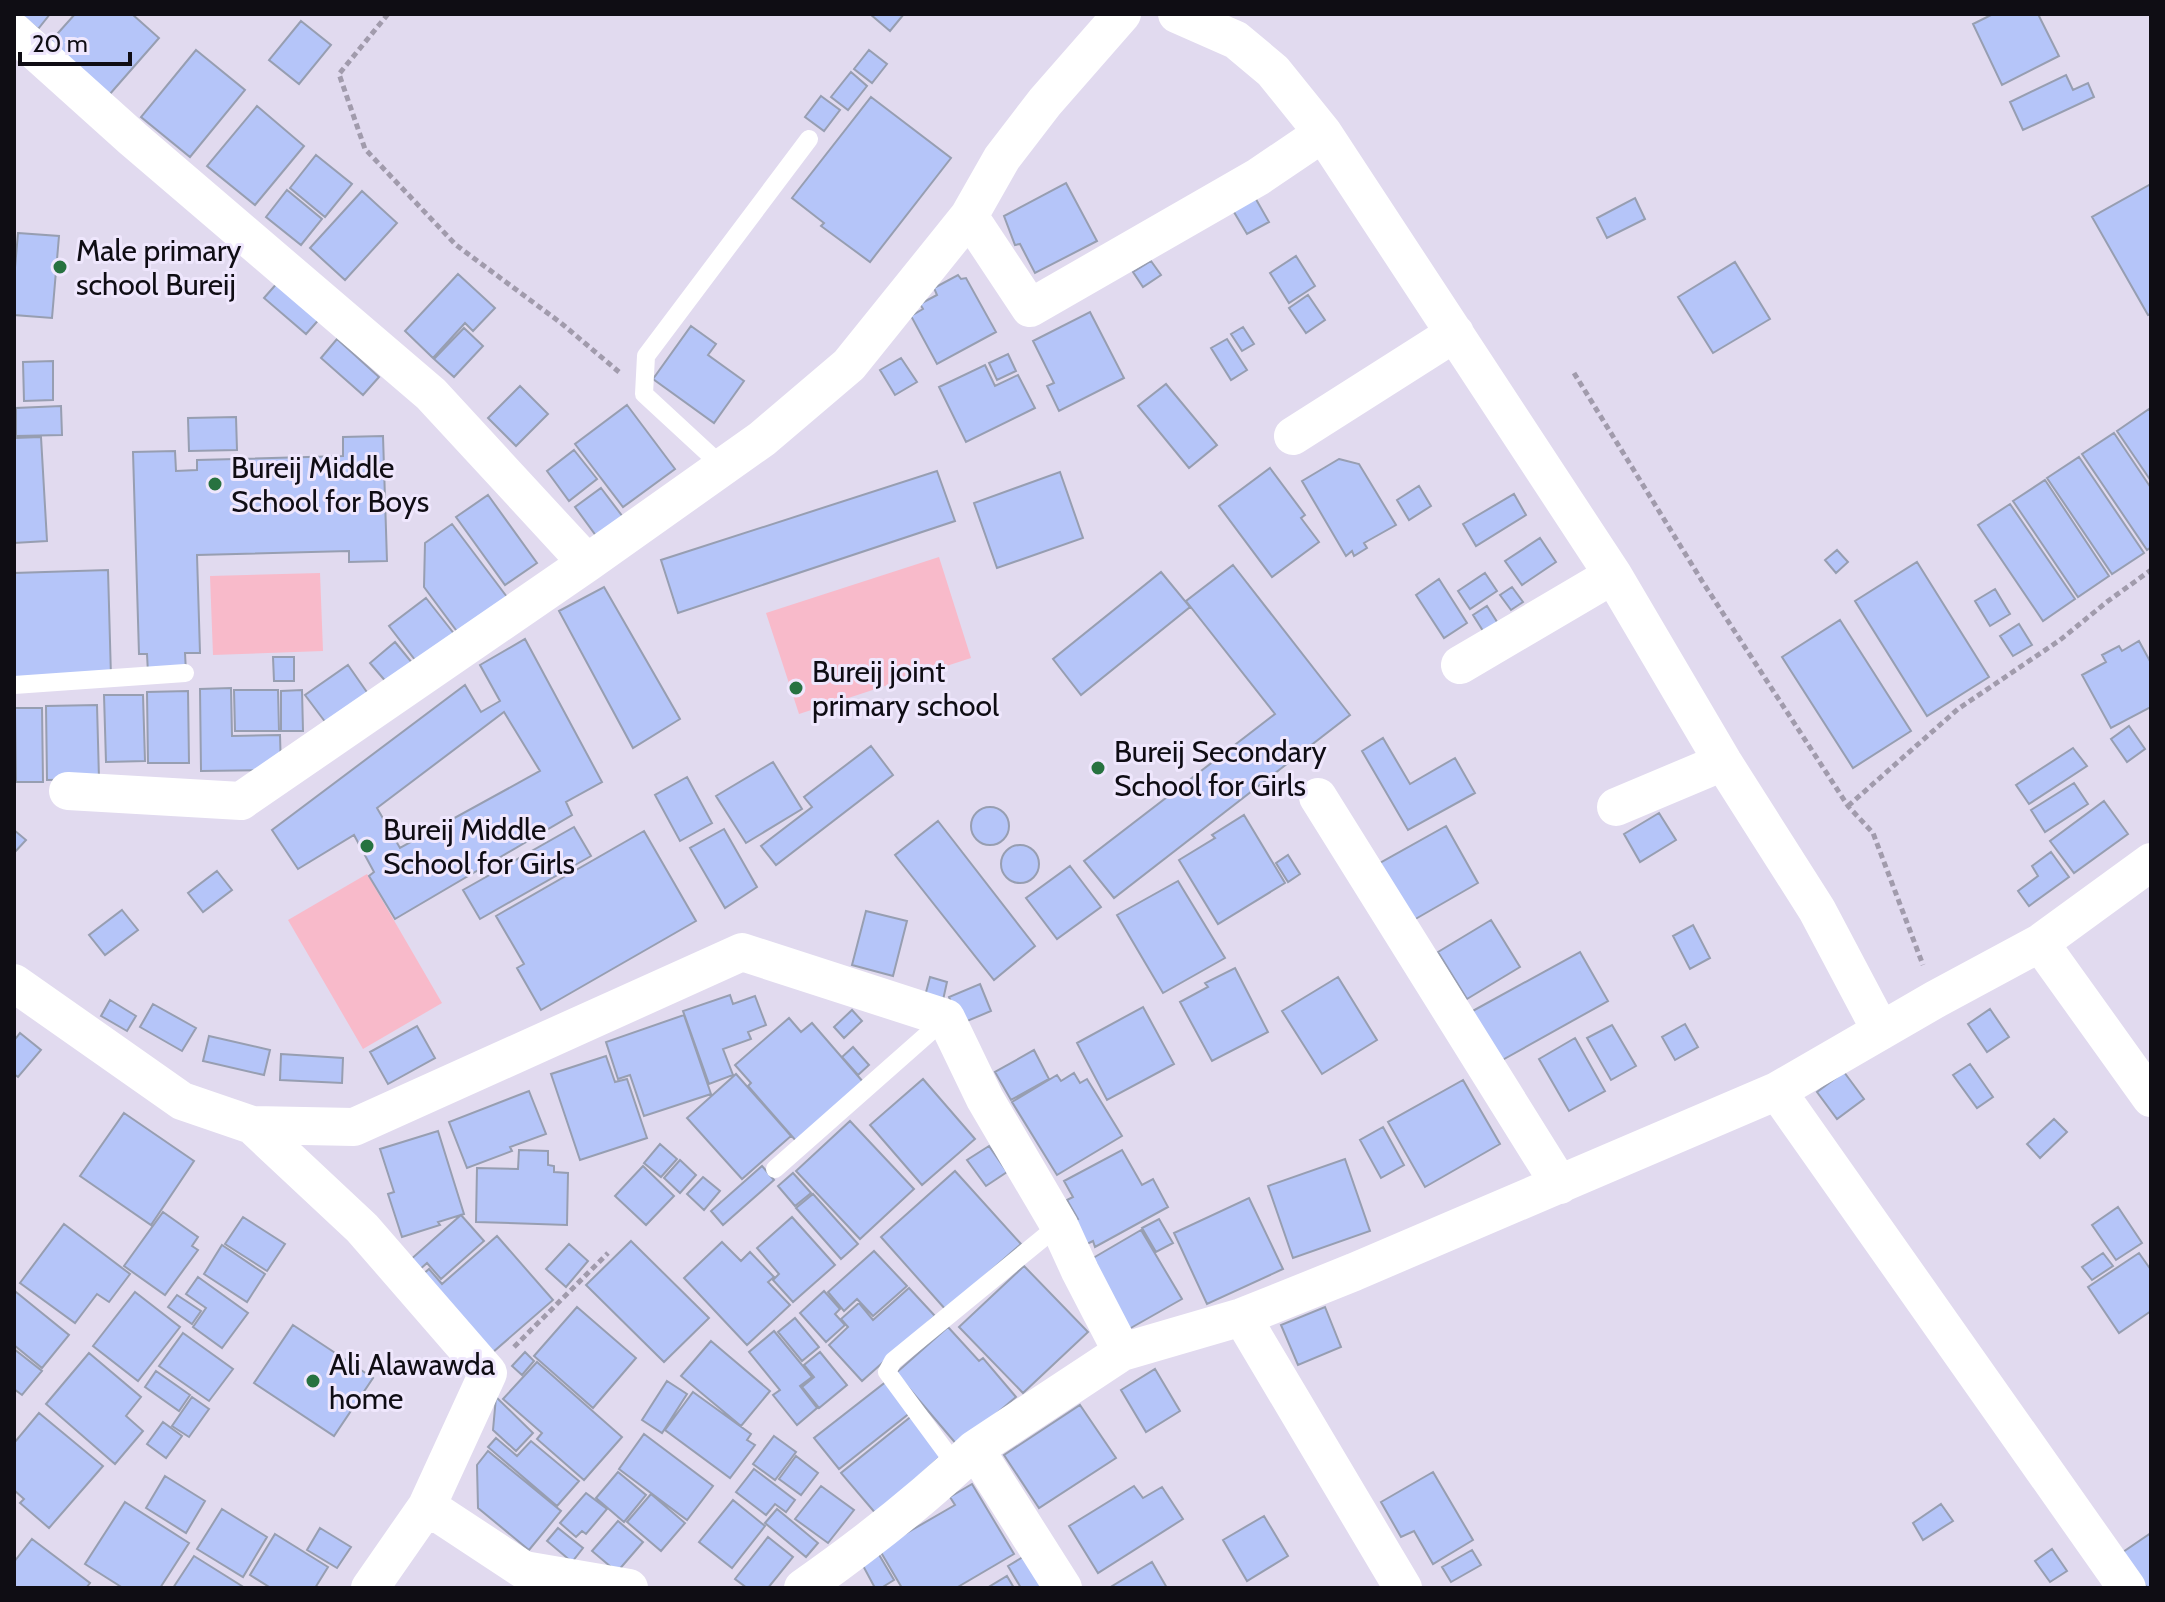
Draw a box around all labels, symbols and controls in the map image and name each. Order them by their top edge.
scale bar [20,16,130,66]
text: 20 m [32,29,88,58]
place label: Male primary school Bureij [76,232,242,303]
marker: Male primary school Bureij [51,258,69,276]
place label: Bureij Middle School for Boys [231,449,429,520]
marker: Bureij Middle School for Boys [206,475,224,493]
place label: Bureij joint primary school [812,653,999,724]
marker: Bureij joint primary school [787,679,805,697]
place label: Bureij Secondary School for Girls [1114,733,1327,804]
marker: Bureij Secondary School for Girls [1089,759,1107,777]
place label: Bureij Middle School for Girls [383,811,575,882]
marker: Bureij Middle School for Girls [358,837,376,855]
place label: Ali Alawawda home [329,1346,496,1417]
marker: Ali Alawawda home [304,1372,322,1390]

